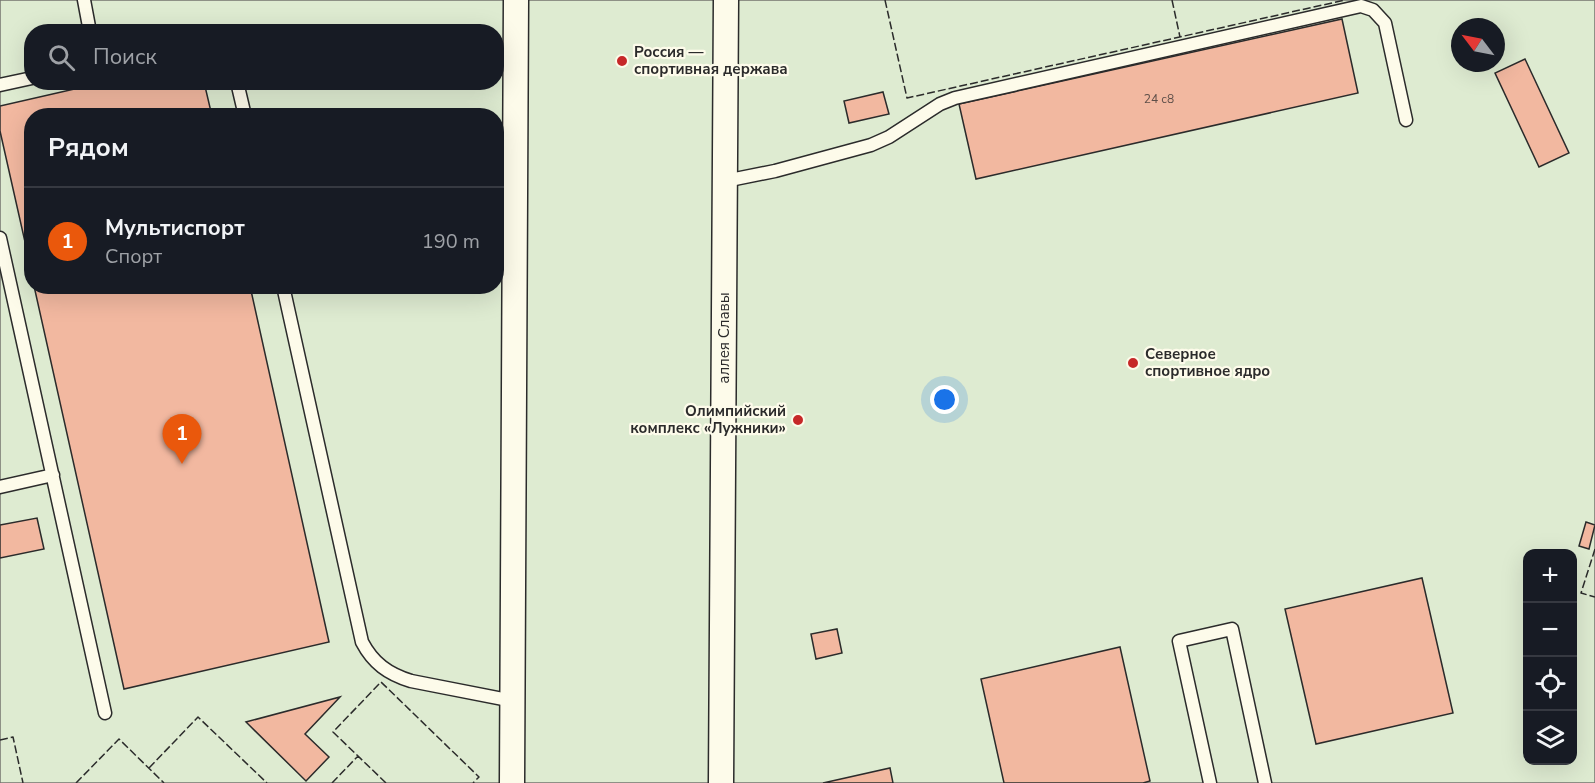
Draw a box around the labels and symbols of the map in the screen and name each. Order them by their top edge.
north arrow [1451,18,1505,72]
place label: Россия — спортивная держава [634,42,788,79]
marker: Россия — спортивная держава [615,54,629,68]
house number: 24 с8 [1144,91,1174,107]
street label: аллея Славы [714,292,734,384]
place label: Северное спортивное ядро [1145,344,1270,381]
marker: Северное спортивное ядро [1126,356,1140,370]
your location [930,385,959,414]
place label: Олимпийский комплекс «Лужники» [630,401,786,438]
marker: Олимпийский комплекс «Лужники» [791,413,805,427]
pin: 1 [162,414,201,464]

